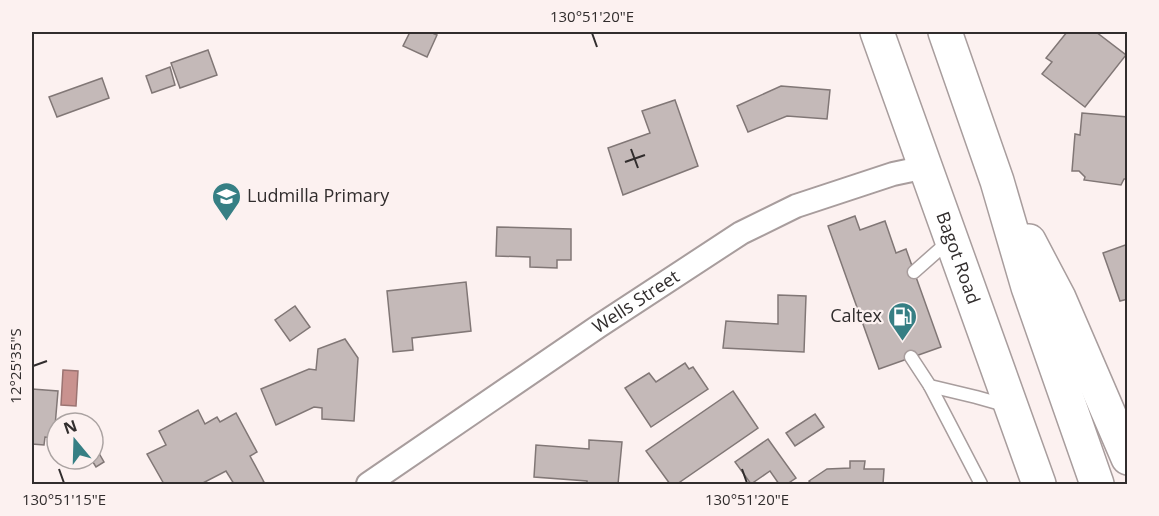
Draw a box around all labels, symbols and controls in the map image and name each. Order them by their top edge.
text: 130°51'20"E [550,6,634,26]
school or university icon: Ludmilla Primary [210,180,242,222]
place label: Ludmilla Primary [247,183,390,207]
street label: Bagot Road [931,208,986,307]
street label: Wells Street [587,264,684,338]
fuel station icon: Caltex [887,300,919,342]
place label: Caltex [830,303,883,327]
text: 12°25'35"S [5,328,25,404]
north arrow [45,411,105,471]
text: N [60,414,80,439]
text: 130°51'15"E [22,489,106,509]
text: 130°51'20"E [705,489,789,509]

